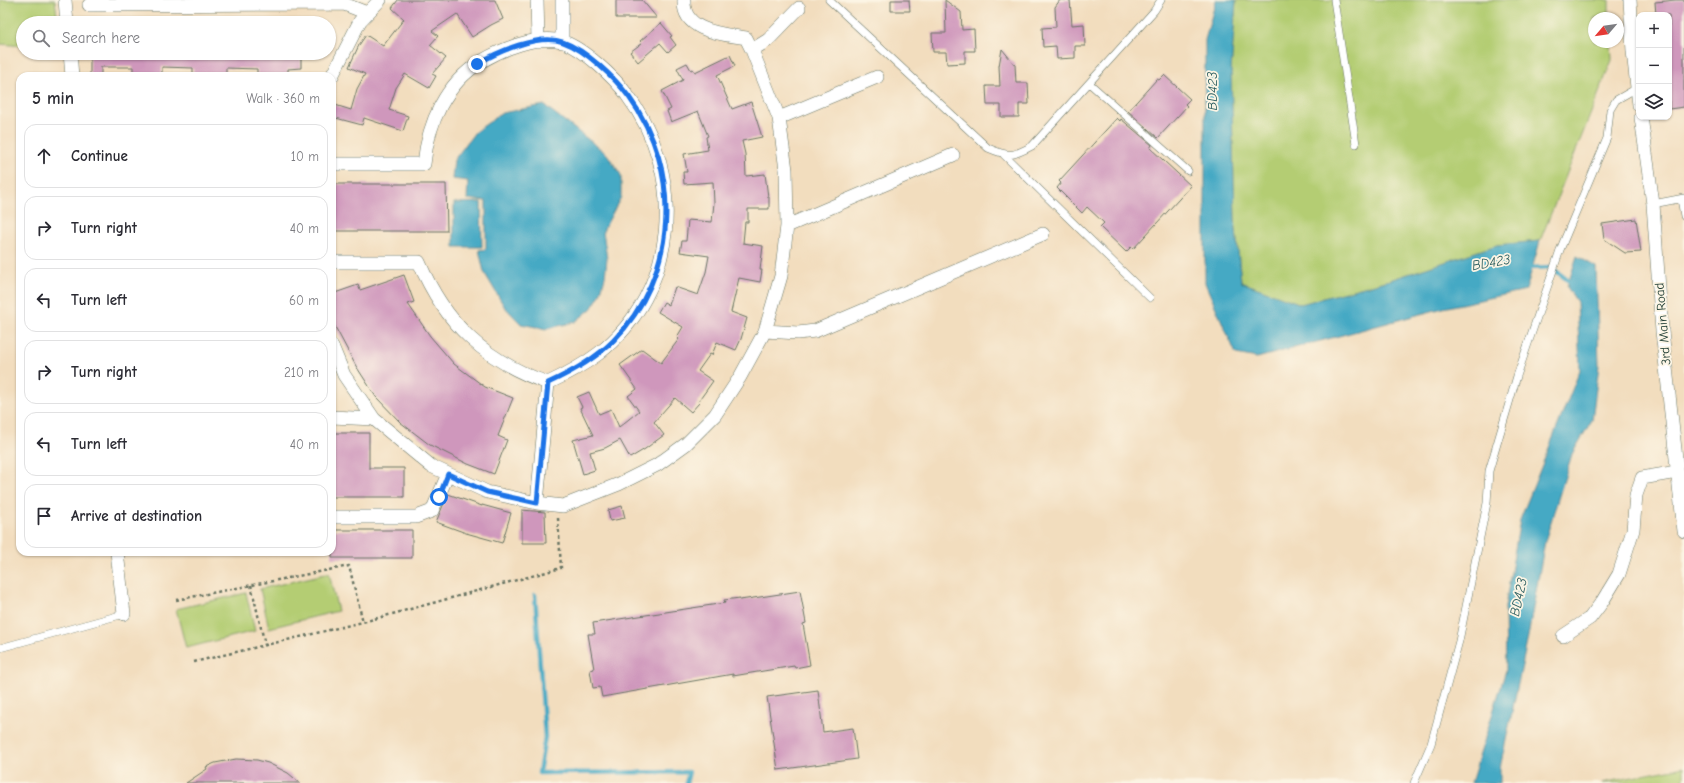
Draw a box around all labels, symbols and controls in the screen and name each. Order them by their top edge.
north arrow [1588,12,1624,48]
map controls [1636,12,1672,120]
button: + [1636,12,1672,48]
search box [16,16,336,60]
icon: search [30,27,52,49]
text: Search here [62,29,140,47]
button: − [1636,48,1672,84]
route end [468,55,486,73]
water label: BD423 [1204,72,1221,110]
button: layers [1636,84,1672,120]
text: 5 min [32,89,74,108]
text: Walk · 360 m [246,91,320,106]
icon: ahead [33,145,55,167]
text: Continue [71,147,128,165]
text: 10 m [291,149,319,164]
icon: right [33,217,55,239]
text: Turn right [71,219,137,237]
text: 40 m [290,221,319,236]
water label: BD423 [1471,251,1512,274]
street label: 3rd Main Road [1651,282,1674,366]
icon: left [33,289,55,311]
text: Turn left [71,291,127,309]
text: 60 m [289,293,319,308]
icon: right [33,361,55,383]
text: Turn right [71,363,137,381]
text: 210 m [284,365,319,380]
icon: left [33,433,55,455]
text: Turn left [71,435,127,453]
text: 40 m [290,437,319,452]
route start [430,488,448,506]
icon: arrive [33,505,55,527]
text: Arrive at destination [71,507,202,525]
water label: BD423 [1506,576,1531,618]

